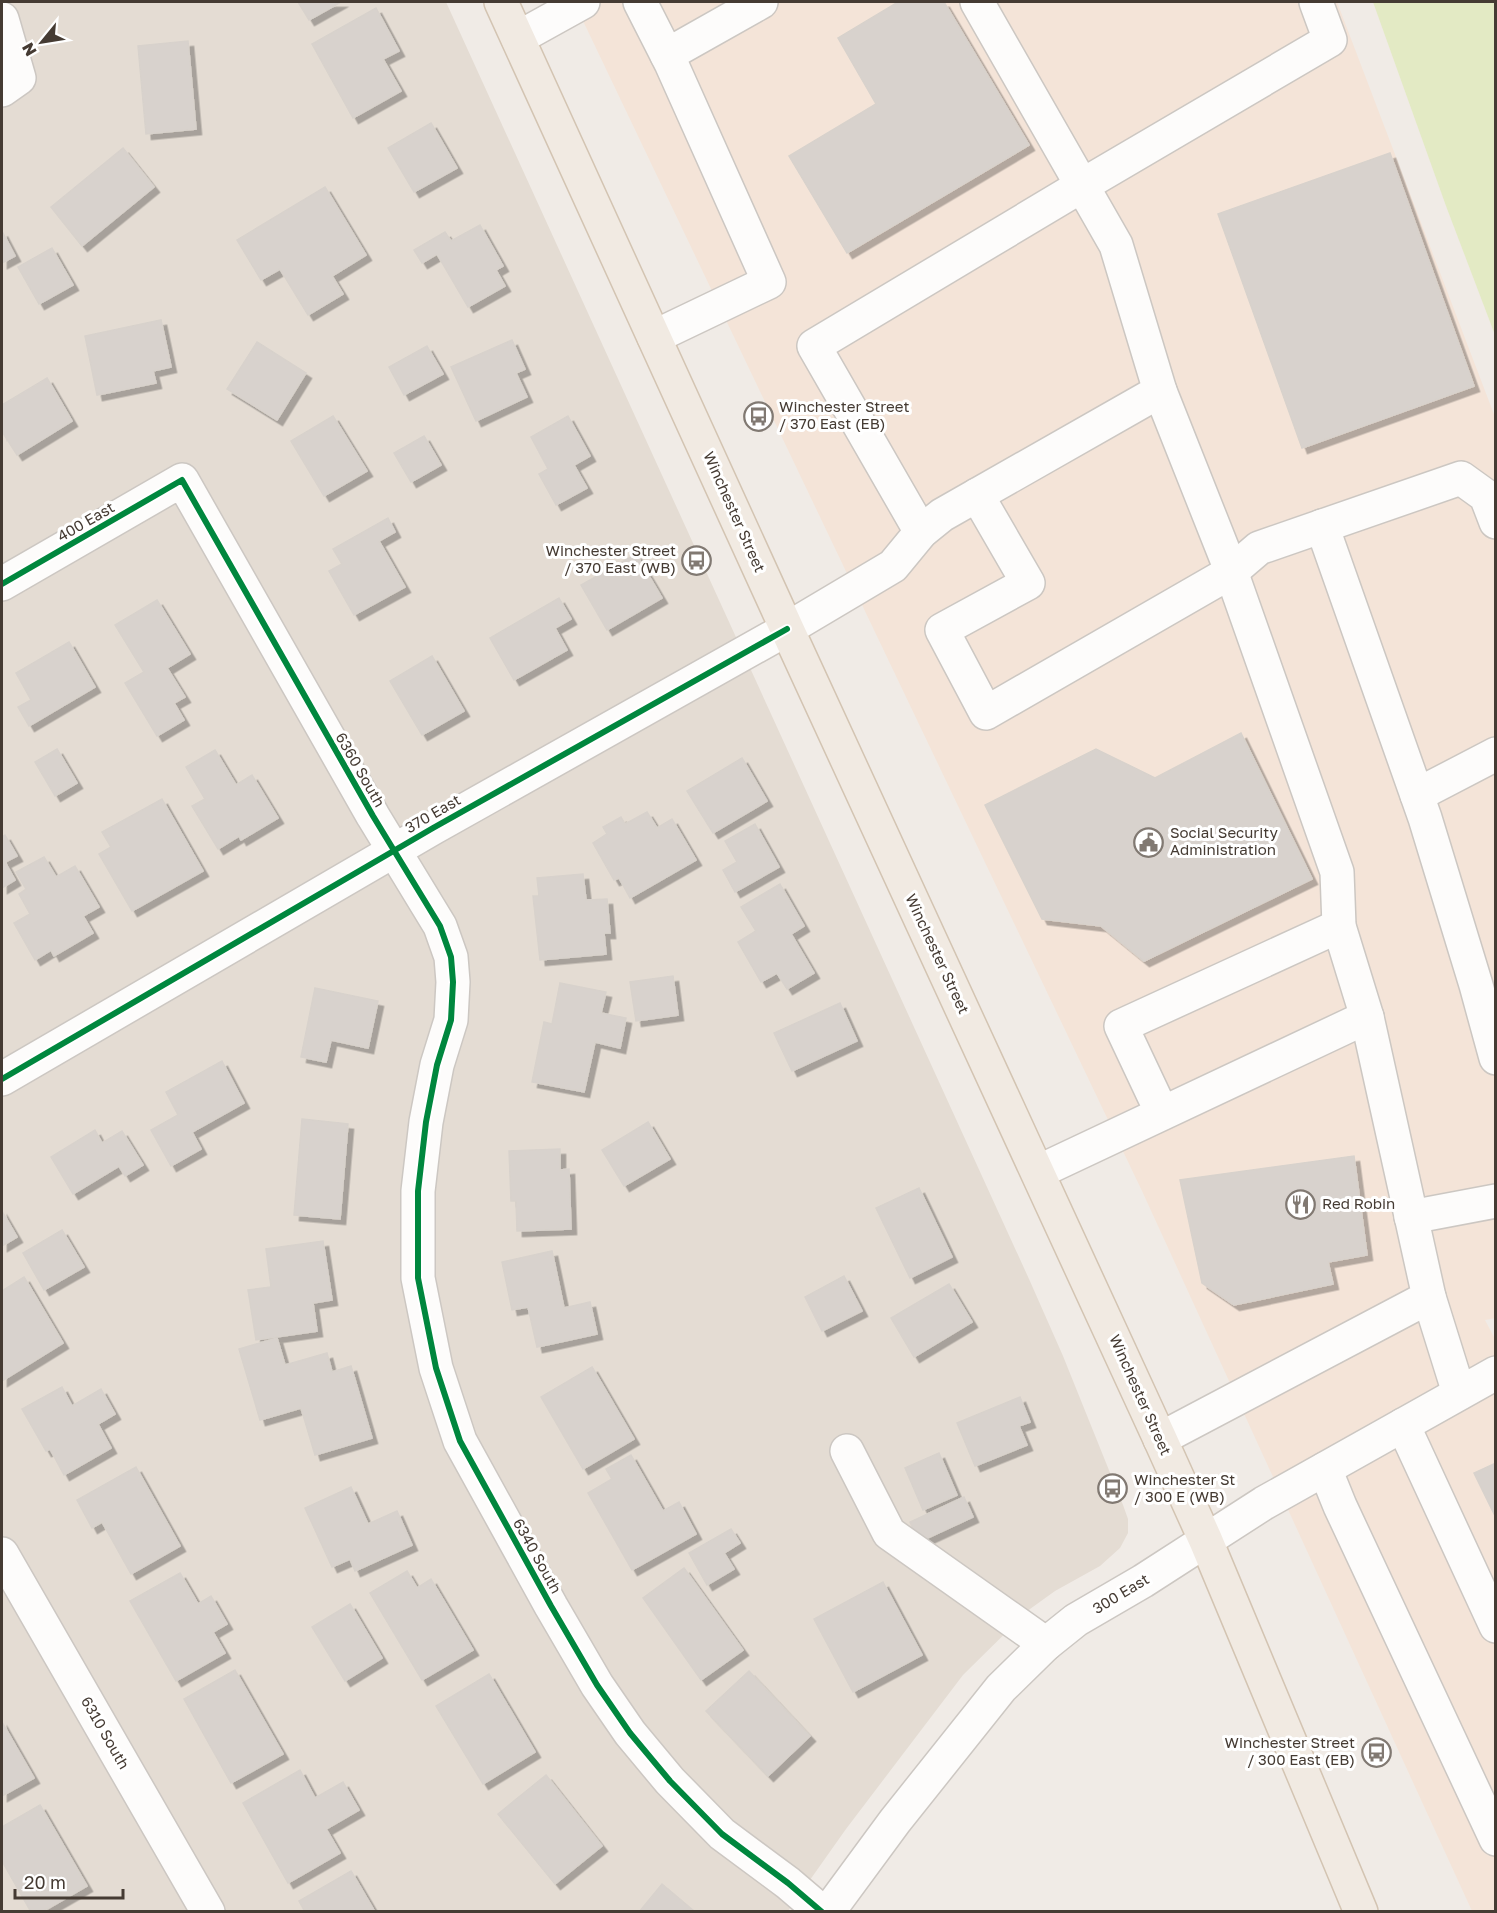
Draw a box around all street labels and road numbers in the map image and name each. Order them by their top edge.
street label: Winchester Street [700,448,770,575]
street label: 400 East [54,498,117,545]
street label: 6360 South [332,729,389,810]
street label: 370 East [401,790,464,836]
street label: Winchester Street [902,891,974,1016]
street label: Winchester Street [1106,1331,1176,1458]
street label: 6340 South [510,1515,566,1596]
street label: 300 East [1089,1569,1152,1617]
street label: 6310 South [78,1693,134,1772]

